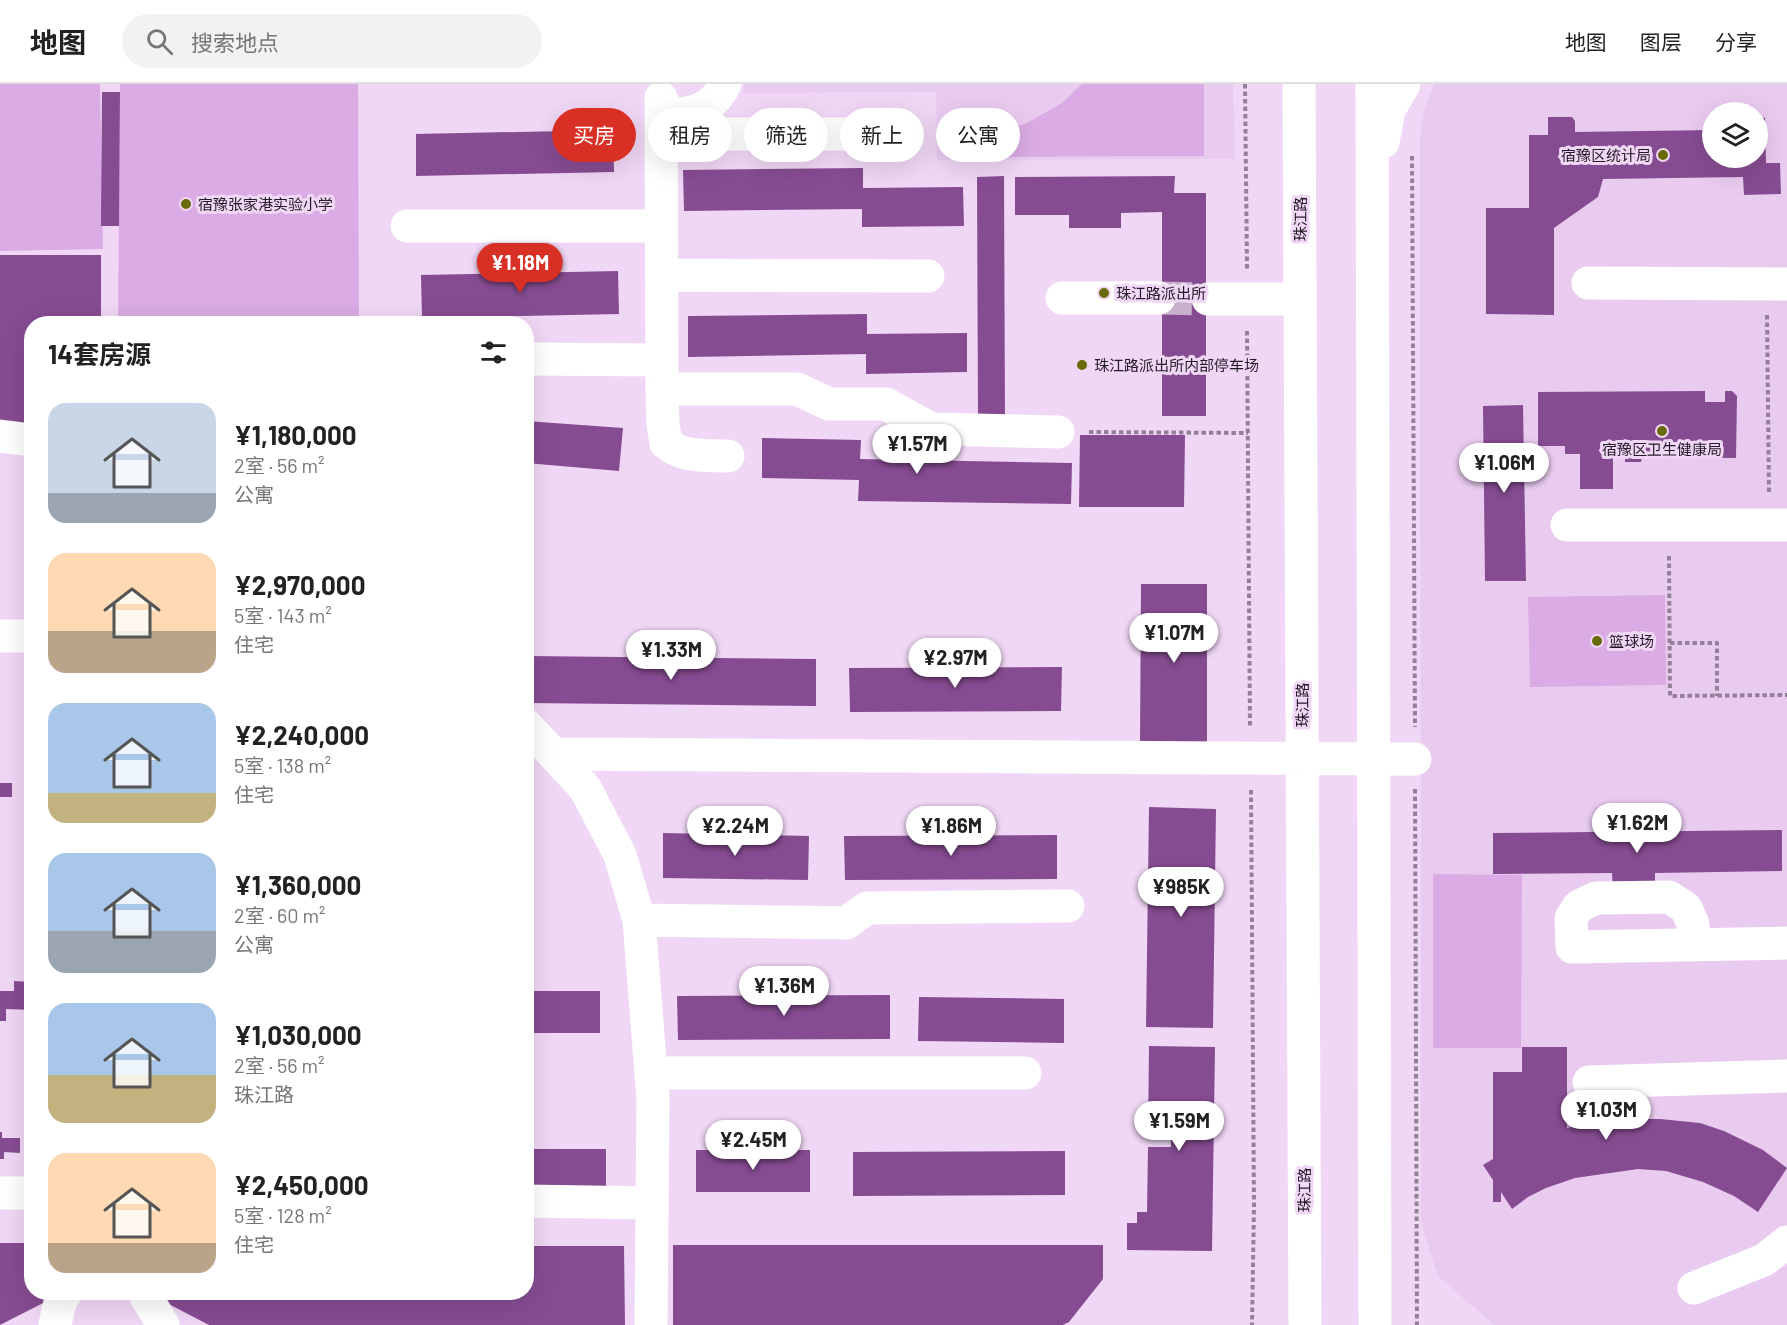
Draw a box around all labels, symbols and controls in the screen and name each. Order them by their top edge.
search box [122,14,542,68]
text: 地图 [30,25,86,59]
icon: search [143,25,176,58]
text: 搜索地点 [191,29,279,55]
text: 地图 [1565,29,1607,54]
text: 图层 [1640,29,1682,54]
text: 分享 [1715,29,1757,54]
map controls [1702,102,1768,168]
button: layers [1702,102,1768,168]
chip: 买房 [552,108,636,162]
chip: 租房 [648,108,732,162]
chip: 筛选 [744,108,828,162]
chip: 新上 [840,108,924,162]
chip: 公寓 [936,108,1020,162]
place label: 宿豫区统计局 [1561,146,1651,164]
marker: 宿豫区统计局 [1656,148,1670,162]
place label: 宿豫张家港实验小学 [198,195,333,213]
street label: 珠江路 [1291,196,1309,242]
marker: 宿豫张家港实验小学 [179,197,193,211]
pin: ¥1.18M [471,243,569,294]
text: ¥1.18M [491,250,549,274]
place label: 珠江路派出所 [1116,284,1206,302]
marker: 珠江路派出所 [1097,286,1111,300]
icon: filters [477,336,510,369]
text: 14套房源 [48,338,151,369]
place label: 珠江路派出所内部停车场 [1094,356,1259,374]
marker: 珠江路派出所内部停车场 [1075,358,1089,372]
text: ¥1,180,000 [234,419,357,450]
pin: ¥1.57M [868,424,966,475]
marker: 宿豫区卫生健康局 [1655,424,1669,438]
icon: home [96,427,168,499]
text: ¥1.57M [886,431,948,455]
place label: 宿豫区卫生健康局 [1602,440,1722,458]
pin: ¥1.06M [1455,443,1553,494]
text: ¥1.06M [1473,450,1535,474]
text: 2室 · 56 m² [234,453,325,477]
text: 公寓 [234,482,274,506]
text: ¥2,970,000 [234,569,365,600]
icon: home [96,577,168,649]
text: 5室 · 143 m² [234,603,332,627]
pin: ¥1.07M [1125,613,1223,664]
text: ¥1.07M [1143,620,1205,644]
pin: ¥1.33M [622,630,720,681]
text: 住宅 [234,632,274,656]
place label: 篮球场 [1609,632,1654,650]
marker: 篮球场 [1590,634,1604,648]
text: ¥1.33M [640,637,702,661]
pin: ¥2.97M [906,638,1004,689]
text: ¥2.97M [922,645,988,669]
street label: 珠江路 [1293,682,1311,728]
text: ¥2,240,000 [234,719,369,750]
icon: home [96,727,168,799]
text: 5室 · 138 m² [234,753,331,777]
text: 住宅 [234,782,274,806]
pin: ¥1.62M [1588,803,1686,854]
pin: ¥2.24M [686,806,784,857]
pin: ¥1.86M [902,806,1000,857]
text: ¥1.62M [1606,810,1668,834]
text: ¥2.24M [701,813,769,837]
text: ¥1.86M [920,813,982,837]
pin: ¥985K [1139,867,1223,918]
text: ¥1,360,000 [234,869,361,900]
text: ¥985K [1152,874,1210,898]
icon: home [96,877,168,949]
text: 2室 · 60 m² [234,903,326,927]
text: 公寓 [234,932,274,956]
pin: ¥1.36M [735,966,833,1017]
text: ¥1.36M [753,973,815,997]
text: ¥1,030,000 [234,1019,362,1050]
icon: home [96,1027,168,1099]
text: 2室 · 56 m² [234,1053,325,1077]
text: 珠江路 [234,1082,294,1106]
pin: ¥1.03M [1557,1090,1655,1141]
text: ¥1.03M [1575,1097,1637,1121]
pin: ¥1.59M [1130,1101,1228,1152]
text: ¥1.59M [1148,1108,1210,1132]
pin: ¥2.45M [704,1120,802,1171]
text: ¥2.45M [719,1127,787,1151]
street label: 珠江路 [1295,1167,1313,1213]
text: ¥2,450,000 [234,1169,369,1200]
icon: home [96,1177,168,1249]
text: 5室 · 128 m² [234,1203,332,1227]
text: 住宅 [234,1232,274,1256]

